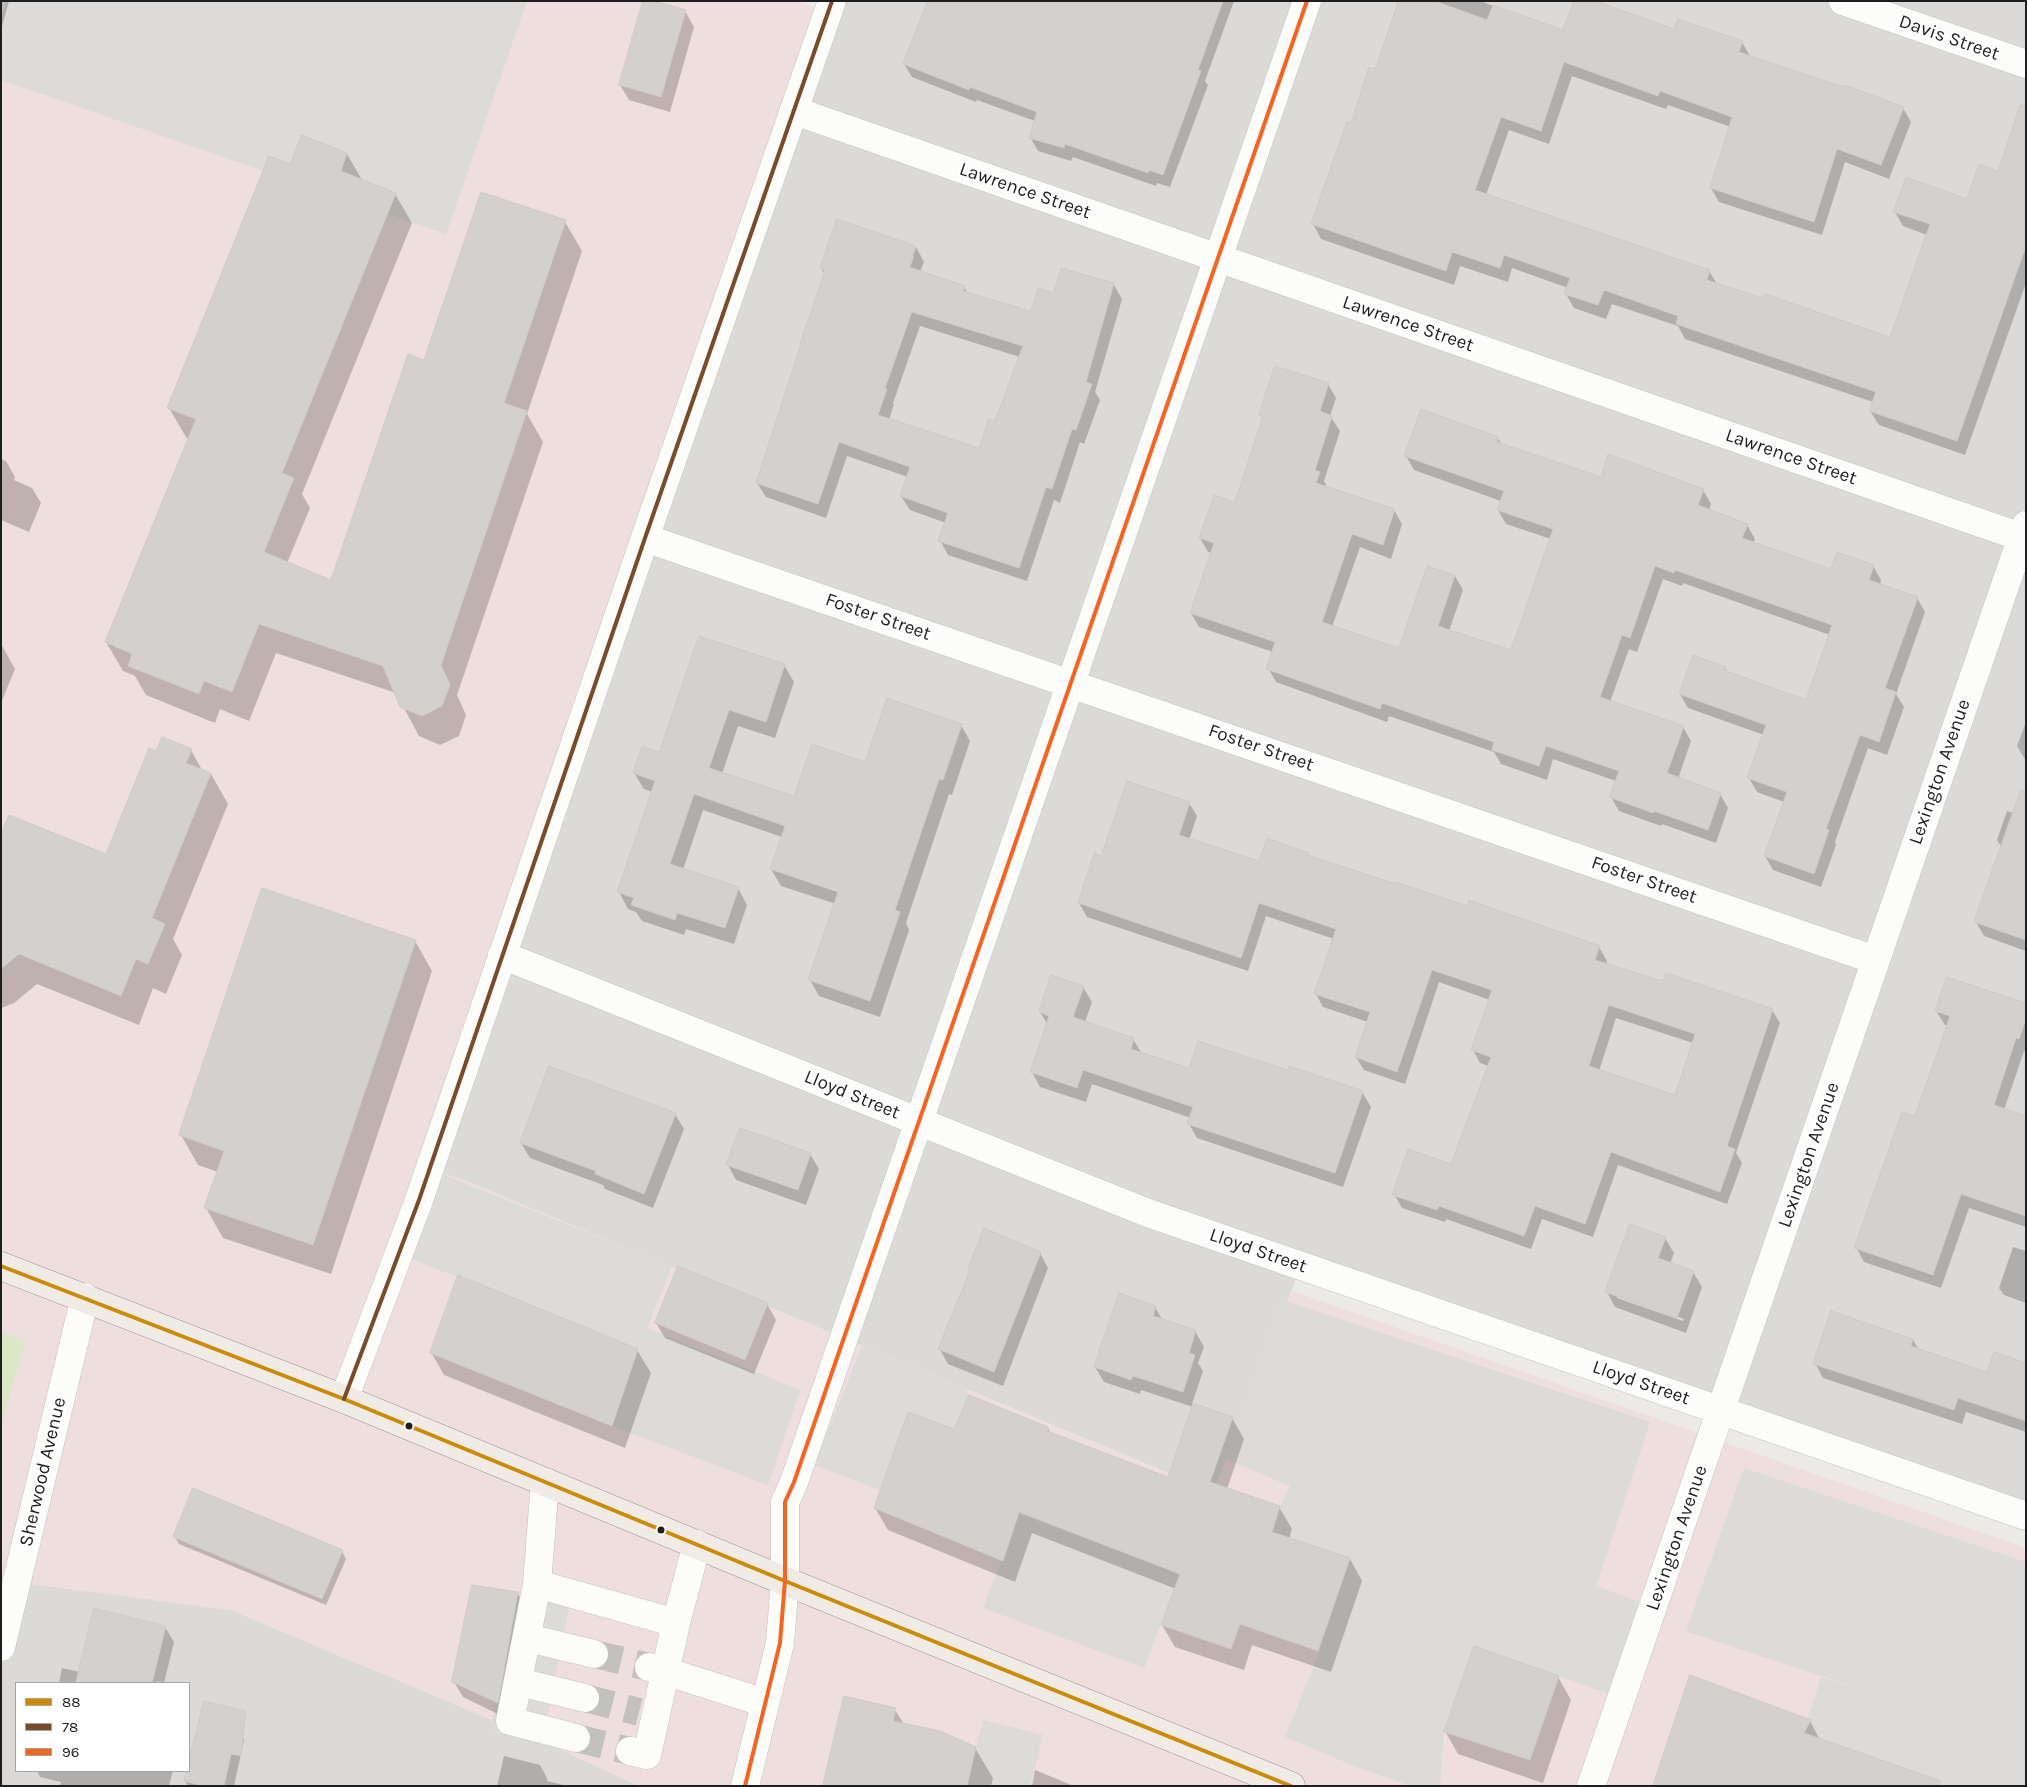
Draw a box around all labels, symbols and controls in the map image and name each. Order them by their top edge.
street label: Davis Street [1896,10,2002,66]
street label: Lawrence Street [956,158,1094,224]
street label: Lawrence Street [1339,291,1477,357]
street label: Lawrence Street [1722,424,1860,490]
street label: Foster Street [822,588,934,646]
street label: Lexington Avenue [1904,696,1976,848]
street label: Foster Street [1205,719,1317,777]
street label: Foster Street [1588,851,1700,909]
street label: Lloyd Street [801,1065,903,1125]
street label: Lexington Avenue [1773,1079,1845,1231]
street label: Lloyd Street [1206,1224,1310,1278]
street label: Lloyd Street [1589,1356,1693,1410]
street label: Sherwood Avenue [15,1395,71,1549]
unlabelled marker [404,1421,414,1431]
street label: Lexington Avenue [1641,1462,1713,1614]
unlabelled marker [656,1525,666,1535]
legend [15,1682,190,1772]
text: 88 [62,1693,80,1711]
text: 78 [62,1718,78,1736]
text: 96 [62,1743,79,1761]

